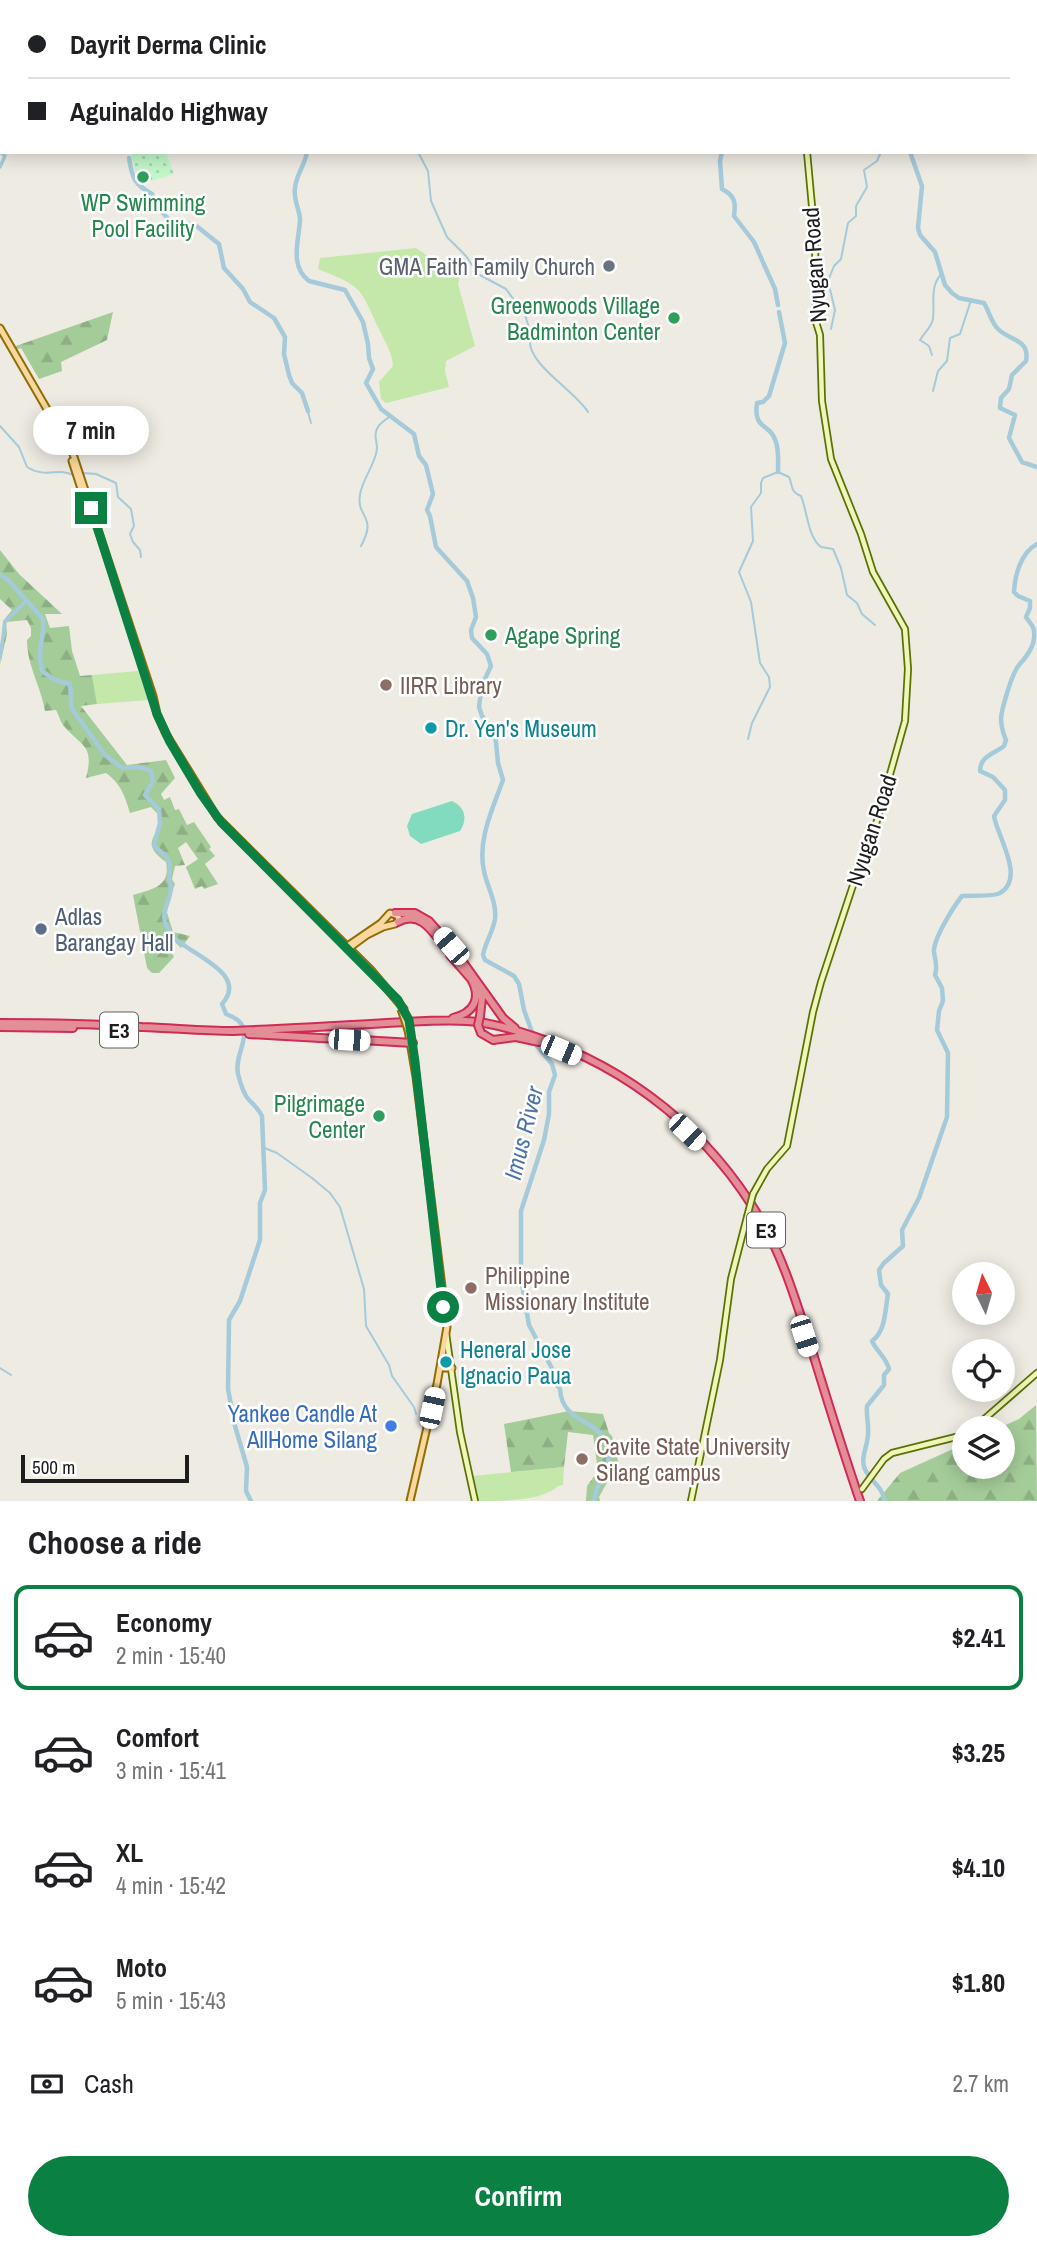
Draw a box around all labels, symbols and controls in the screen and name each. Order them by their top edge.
text: Dayrit Derma Clinic [70,27,267,62]
text: Aguinaldo Highway [70,94,268,129]
marker: WP Swimming Pool Facility [135,169,151,185]
place label: WP Swimming Pool Facility [81,187,206,244]
street label: Nyugan Road [795,206,833,324]
place label: GMA Faith Family Church [379,251,595,282]
marker: GMA Faith Family Church [601,258,617,274]
place label: Greenwoods Village Badminton Center [490,290,661,347]
marker: Greenwoods Village Badminton Center [666,310,682,326]
callout: 7 min [33,406,149,456]
text: 7 min [66,415,116,446]
route end [75,492,107,524]
place label: Agape Spring [504,620,621,651]
marker: Agape Spring [483,627,499,643]
place label: IIRR Library [400,670,502,701]
marker: IIRR Library [378,677,394,693]
place label: Dr. Yen's Museum [445,713,597,744]
marker: Dr. Yen's Museum [423,720,439,736]
street label: Nyugan Road [838,770,904,890]
place label: Adlas Barangay Hall [54,901,173,958]
marker: Adlas Barangay Hall [33,921,49,937]
car [430,923,473,969]
road number: E3 [100,1012,138,1048]
car [328,1028,371,1052]
car [538,1032,585,1068]
water label: Imus River [496,1082,550,1183]
place label: Pilgrimage Center [274,1088,366,1145]
marker: Pilgrimage Center [371,1108,387,1124]
car [665,1110,710,1154]
road number: E3 [747,1212,785,1248]
place label: Philippine Missionary Institute [485,1260,650,1317]
north arrow [952,1262,1015,1325]
map controls [952,1262,1015,1479]
marker: Philippine Missionary Institute [463,1280,479,1296]
route start [427,1291,459,1323]
car [788,1313,821,1359]
place label: Heneral Jose Ignacio Paua [460,1334,572,1391]
button: locate [952,1339,1015,1402]
marker: Heneral Jose Ignacio Paua [438,1354,454,1370]
car [418,1385,447,1431]
place label: Yankee Candle At AllHome Silang [227,1398,378,1455]
button: layers [952,1416,1015,1479]
marker: Yankee Candle At AllHome Silang [383,1418,399,1434]
place label: Cavite State University Silang campus [596,1431,791,1488]
marker: Cavite State University Silang campus [574,1451,590,1467]
scale bar [21,1452,189,1484]
text: 500 m [32,1454,75,1480]
text: Choose a ride [28,1521,202,1564]
text: Economy [116,1605,212,1640]
icon: car [32,1606,95,1669]
text: $2.41 [952,1620,1005,1655]
text: 2 min · 15:40 [116,1640,226,1671]
text: Comfort [116,1720,199,1755]
icon: car [32,1721,95,1784]
text: $3.25 [952,1735,1005,1770]
text: 3 min · 15:41 [116,1755,226,1786]
text: XL [116,1835,143,1870]
icon: car [32,1836,95,1899]
text: $4.10 [952,1850,1005,1885]
text: 4 min · 15:42 [116,1870,226,1901]
text: Moto [116,1950,167,1985]
icon: car [32,1951,95,2014]
text: $1.80 [952,1965,1005,2000]
text: 5 min · 15:43 [116,1985,226,2016]
icon: cash [28,2065,66,2103]
text: Cash [84,2066,134,2101]
text: 2.7 km [952,2068,1009,2099]
button: Confirm [28,2156,1009,2236]

